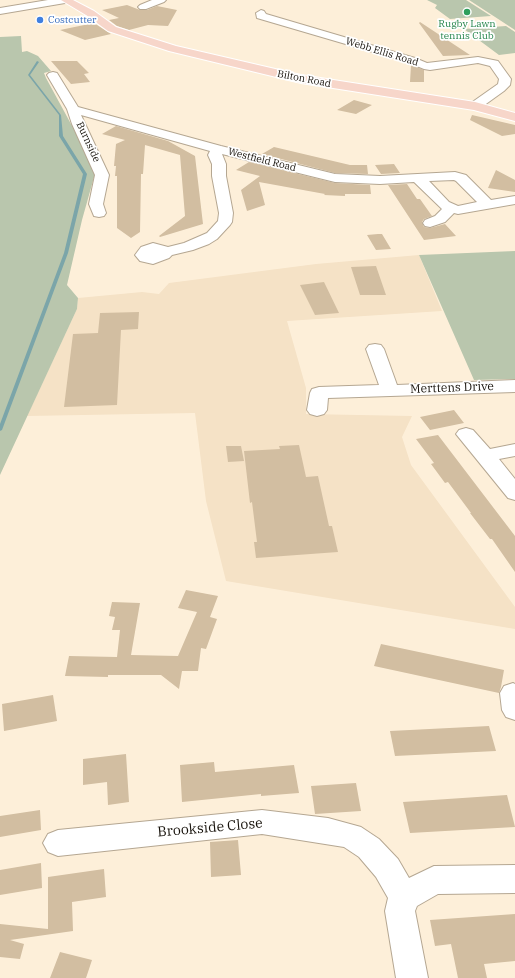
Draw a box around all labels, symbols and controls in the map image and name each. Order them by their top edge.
marker: Rugby Lawn tennis Club [462,7,472,17]
place label: Costcutter [48,14,96,26]
marker: Costcutter [35,15,45,25]
place label: Rugby Lawn tennis Club [438,18,496,42]
street label: Webb Ellis Road [344,35,420,69]
street label: Bilton Road [276,68,332,90]
street label: Burnside [73,120,103,164]
street label: Westfield Road [227,146,297,174]
street label: Merttens Drive [410,379,494,397]
street label: Brookside Close [157,815,263,841]

